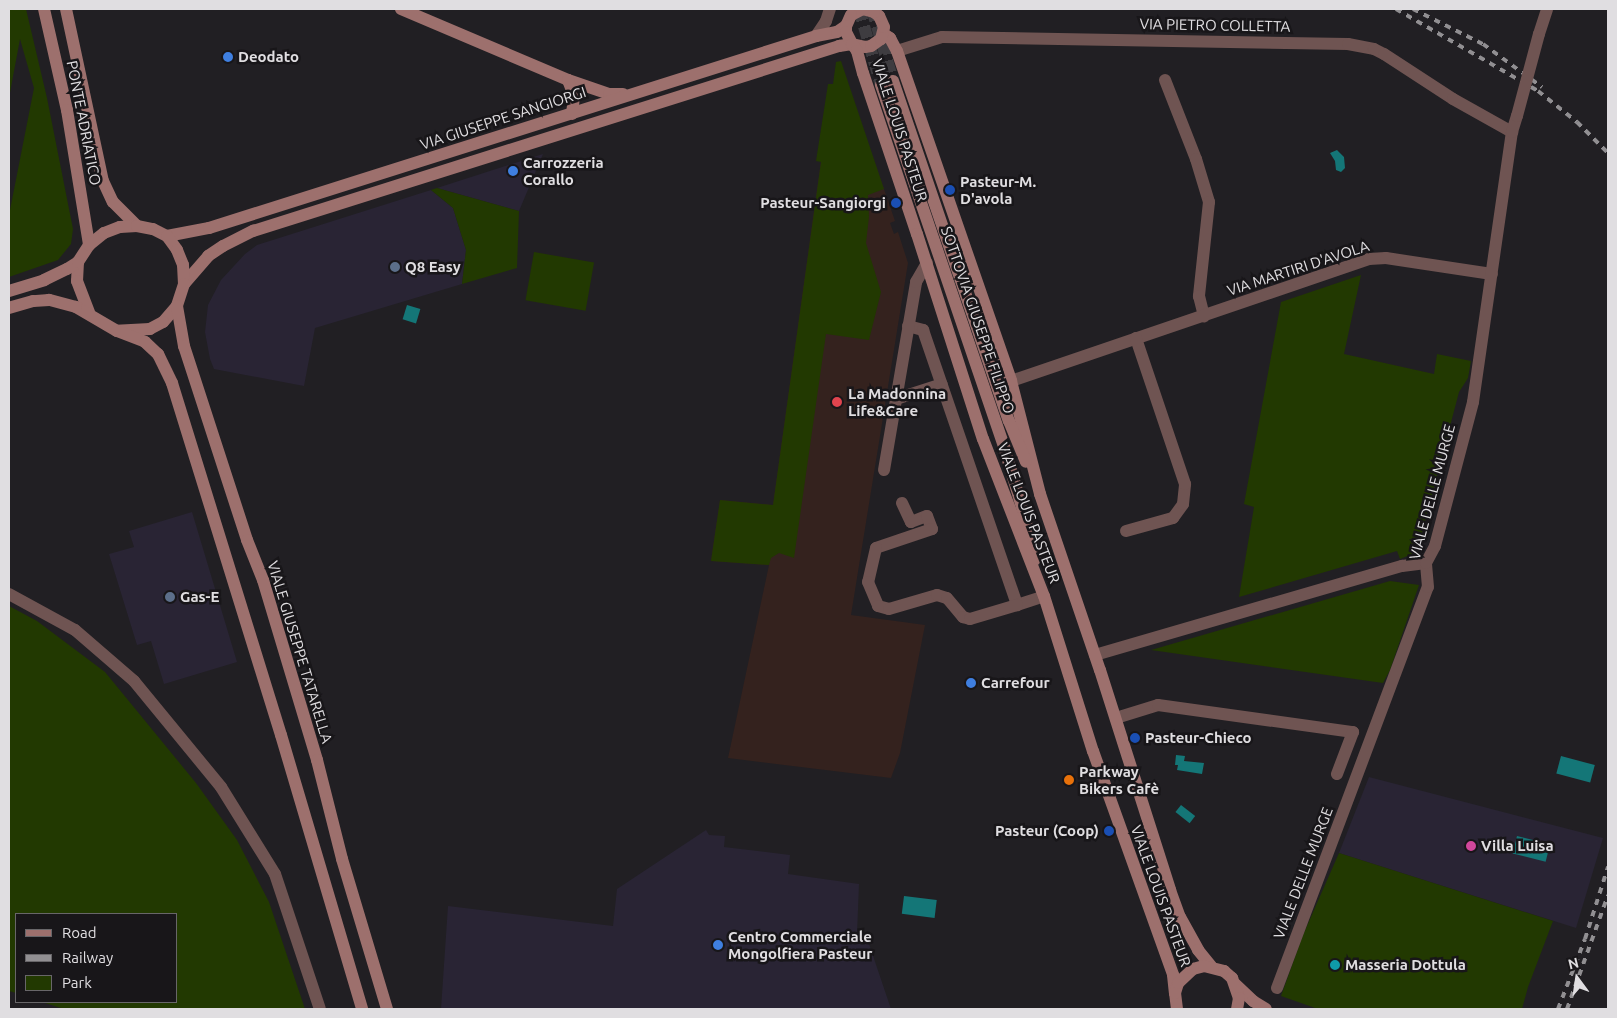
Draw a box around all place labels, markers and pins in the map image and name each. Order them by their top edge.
place label: Deodato [238,48,299,66]
marker: Deodato [222,51,234,63]
place label: Carrozzeria Corallo [523,153,604,188]
marker: Carrozzeria Corallo [507,165,519,177]
place label: Pasteur-M. D'avola [960,172,1036,207]
marker: Pasteur-M. D'avola [944,184,956,196]
place label: Pasteur-Sangiorgi [760,194,886,212]
marker: Pasteur-Sangiorgi [890,197,902,209]
place label: Q8 Easy [405,258,461,276]
marker: Q8 Easy [389,261,401,273]
place label: La Madonnina Life&Care [848,384,946,419]
marker: La Madonnina Life&Care [830,395,844,409]
place label: Gas-E [180,588,219,606]
marker: Gas-E [164,591,176,603]
place label: Carrefour [981,674,1050,692]
marker: Carrefour [965,677,977,689]
place label: Pasteur-Chieco [1145,729,1252,747]
marker: Pasteur-Chieco [1129,732,1141,744]
place label: Parkway Bikers Cafè [1079,762,1159,797]
marker: Parkway Bikers Cafè [1063,774,1075,786]
place label: Pasteur (Coop) [995,822,1099,840]
marker: Pasteur (Coop) [1103,825,1115,837]
place label: Villa Luisa [1481,837,1554,855]
marker: Villa Luisa [1465,840,1477,852]
place label: Centro Commerciale Mongolfiera Pasteur [728,927,873,962]
marker: Centro Commerciale Mongolfiera Pasteur [712,939,724,951]
place label: Masseria Dottula [1345,956,1466,974]
marker: Masseria Dottula [1329,959,1341,971]

